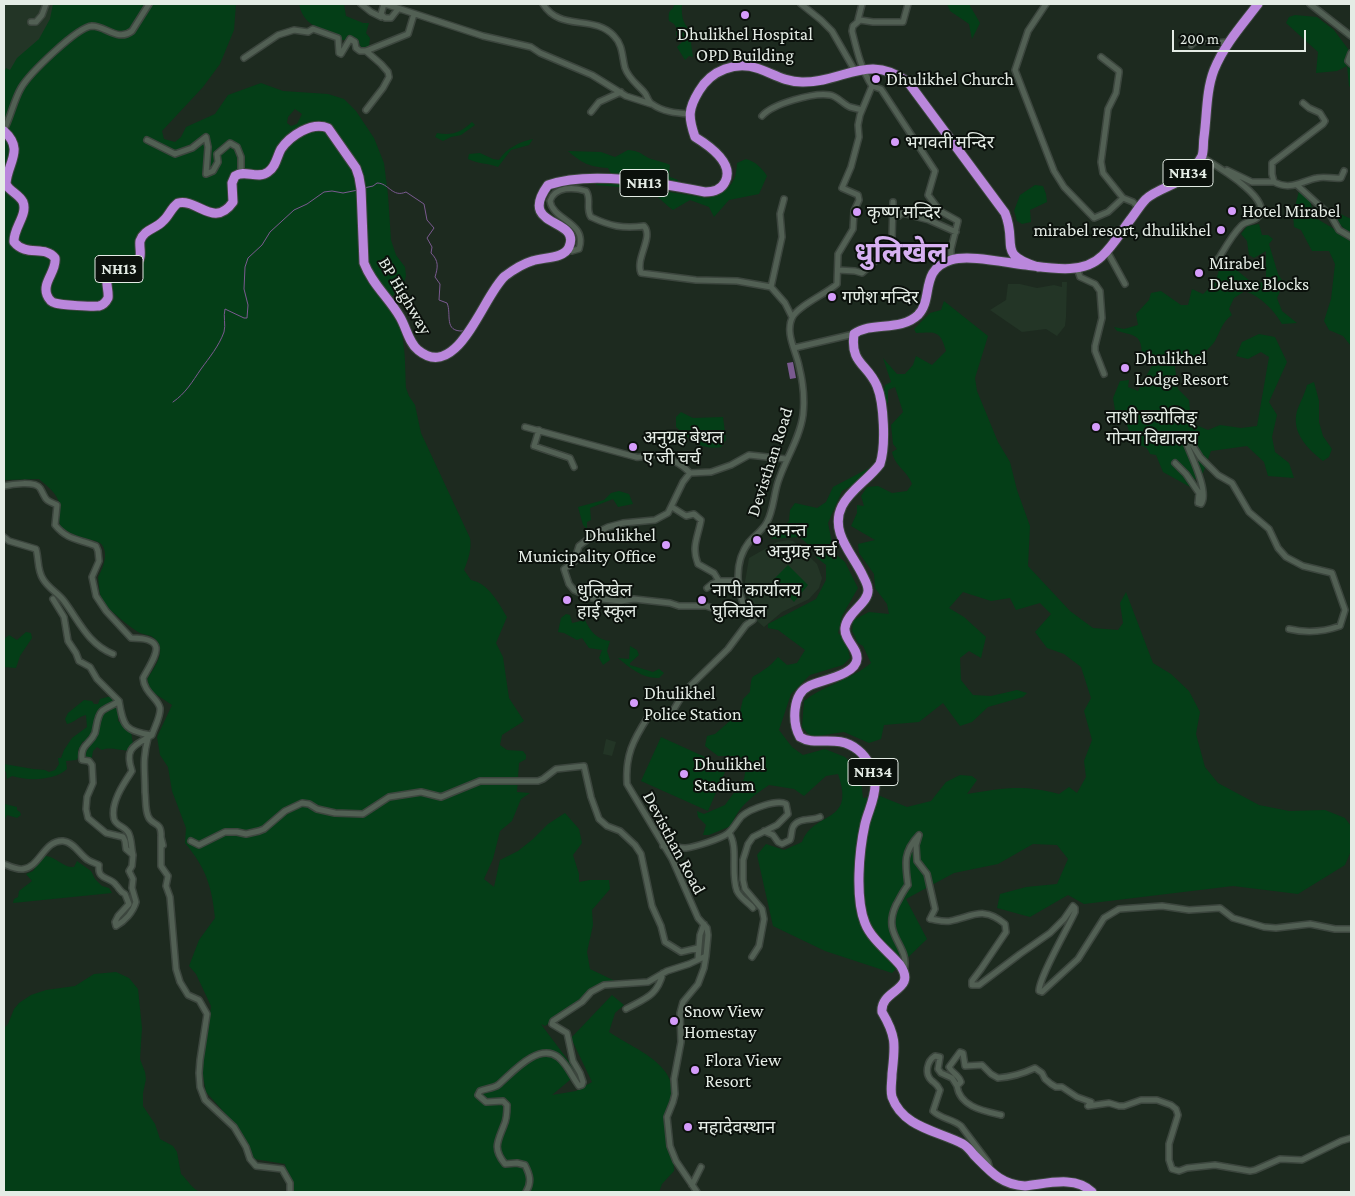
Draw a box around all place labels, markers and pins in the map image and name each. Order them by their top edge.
marker: Dhulikhel Hospital OPD Building [739,9,751,21]
place label: Dhulikhel Hospital OPD Building [677,23,813,66]
place label: Dhulikhel Church [886,68,1014,90]
marker: Dhulikhel Church [870,73,882,85]
place label: भगवती मन्दिर [905,131,994,153]
marker: भगवती मन्दिर [889,136,901,148]
place label: Hotel Mirabel [1242,200,1341,222]
place label: कृष्ण मन्दिर [867,201,941,223]
marker: Hotel Mirabel [1226,205,1238,217]
marker: कृष्ण मन्दिर [851,206,863,218]
place label: mirabel resort, dhulikhel [1033,219,1211,241]
marker: mirabel resort, dhulikhel [1215,224,1227,236]
place label: Mirabel Deluxe Blocks [1209,252,1309,294]
marker: Mirabel Deluxe Blocks [1193,267,1205,279]
place label: गणेश मन्दिर [842,286,919,308]
marker: गणेश मन्दिर [826,291,838,303]
place label: Dhulikhel Lodge Resort [1135,347,1228,389]
marker: Dhulikhel Lodge Resort [1119,362,1131,374]
place label: ताशी छ्‍योलिङ् गोन्पा विद्यालय [1106,406,1198,448]
marker: ताशी छ्‍योलिङ् गोन्पा विद्यालय [1090,421,1102,433]
place label: अनुग्रह बेथल ए जी चर्च [643,426,724,468]
marker: अनुग्रह बेथल ए जी चर्च [627,441,639,453]
place label: अनन्त अनुग्रह चर्च [767,519,837,562]
place label: Dhulikhel Municipality Office [518,524,656,566]
marker: अनन्त अनुग्रह चर्च [751,534,763,546]
marker: Dhulikhel Municipality Office [660,539,672,551]
place label: धुलिखेल हाई स्कूल [577,579,636,622]
place label: नापी कार्यालय घुलिखेल [712,579,801,622]
marker: धुलिखेल हाई स्कूल [561,594,573,606]
marker: नापी कार्यालय घुलिखेल [696,594,708,606]
place label: Dhulikhel Police Station [644,682,742,724]
marker: Dhulikhel Police Station [628,697,640,709]
place label: Dhulikhel Stadium [694,753,766,796]
marker: Dhulikhel Stadium [678,768,690,780]
place label: Snow View Homestay [684,1000,763,1042]
marker: Snow View Homestay [668,1015,680,1027]
place label: Flora View Resort [705,1049,781,1092]
marker: Flora View Resort [689,1064,701,1076]
place label: महादेवस्थान [698,1116,775,1138]
marker: महादेवस्थान [682,1121,694,1133]

